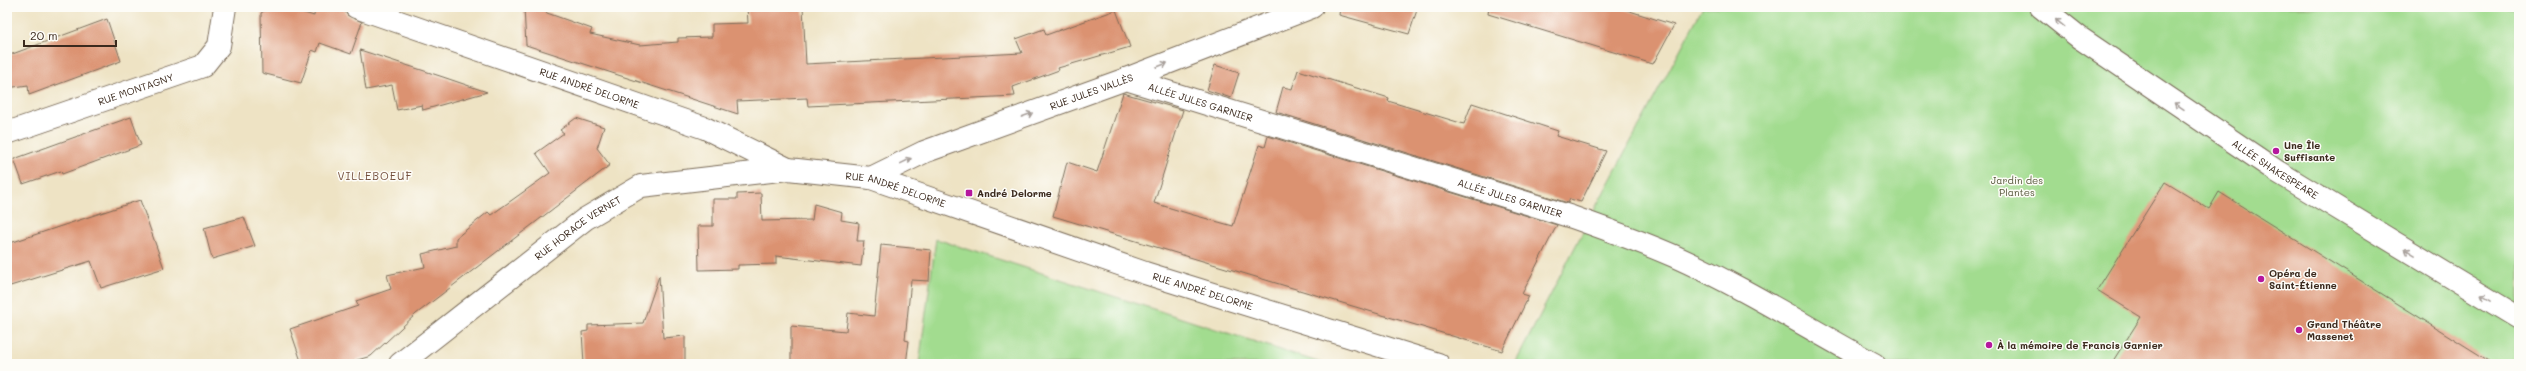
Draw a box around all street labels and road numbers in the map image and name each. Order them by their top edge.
street label: RUE ANDRÉ DELORME [538,64,641,112]
street label: RUE MONTAGNY [96,70,175,108]
street label: RUE JULES VALLÈS [1048,70,1135,113]
street label: ALLÉE JULES GARNIER [1146,79,1255,125]
street label: ALLÉE SHAKESPEARE [2229,136,2321,202]
street label: RUE ANDRÉ DELORME [845,168,948,211]
street label: ALLÉE JULES GARNIER [1456,175,1564,221]
street label: RUE HORACE VERNET [531,192,624,263]
street label: RUE ANDRÉ DELORME [1151,269,1255,313]

